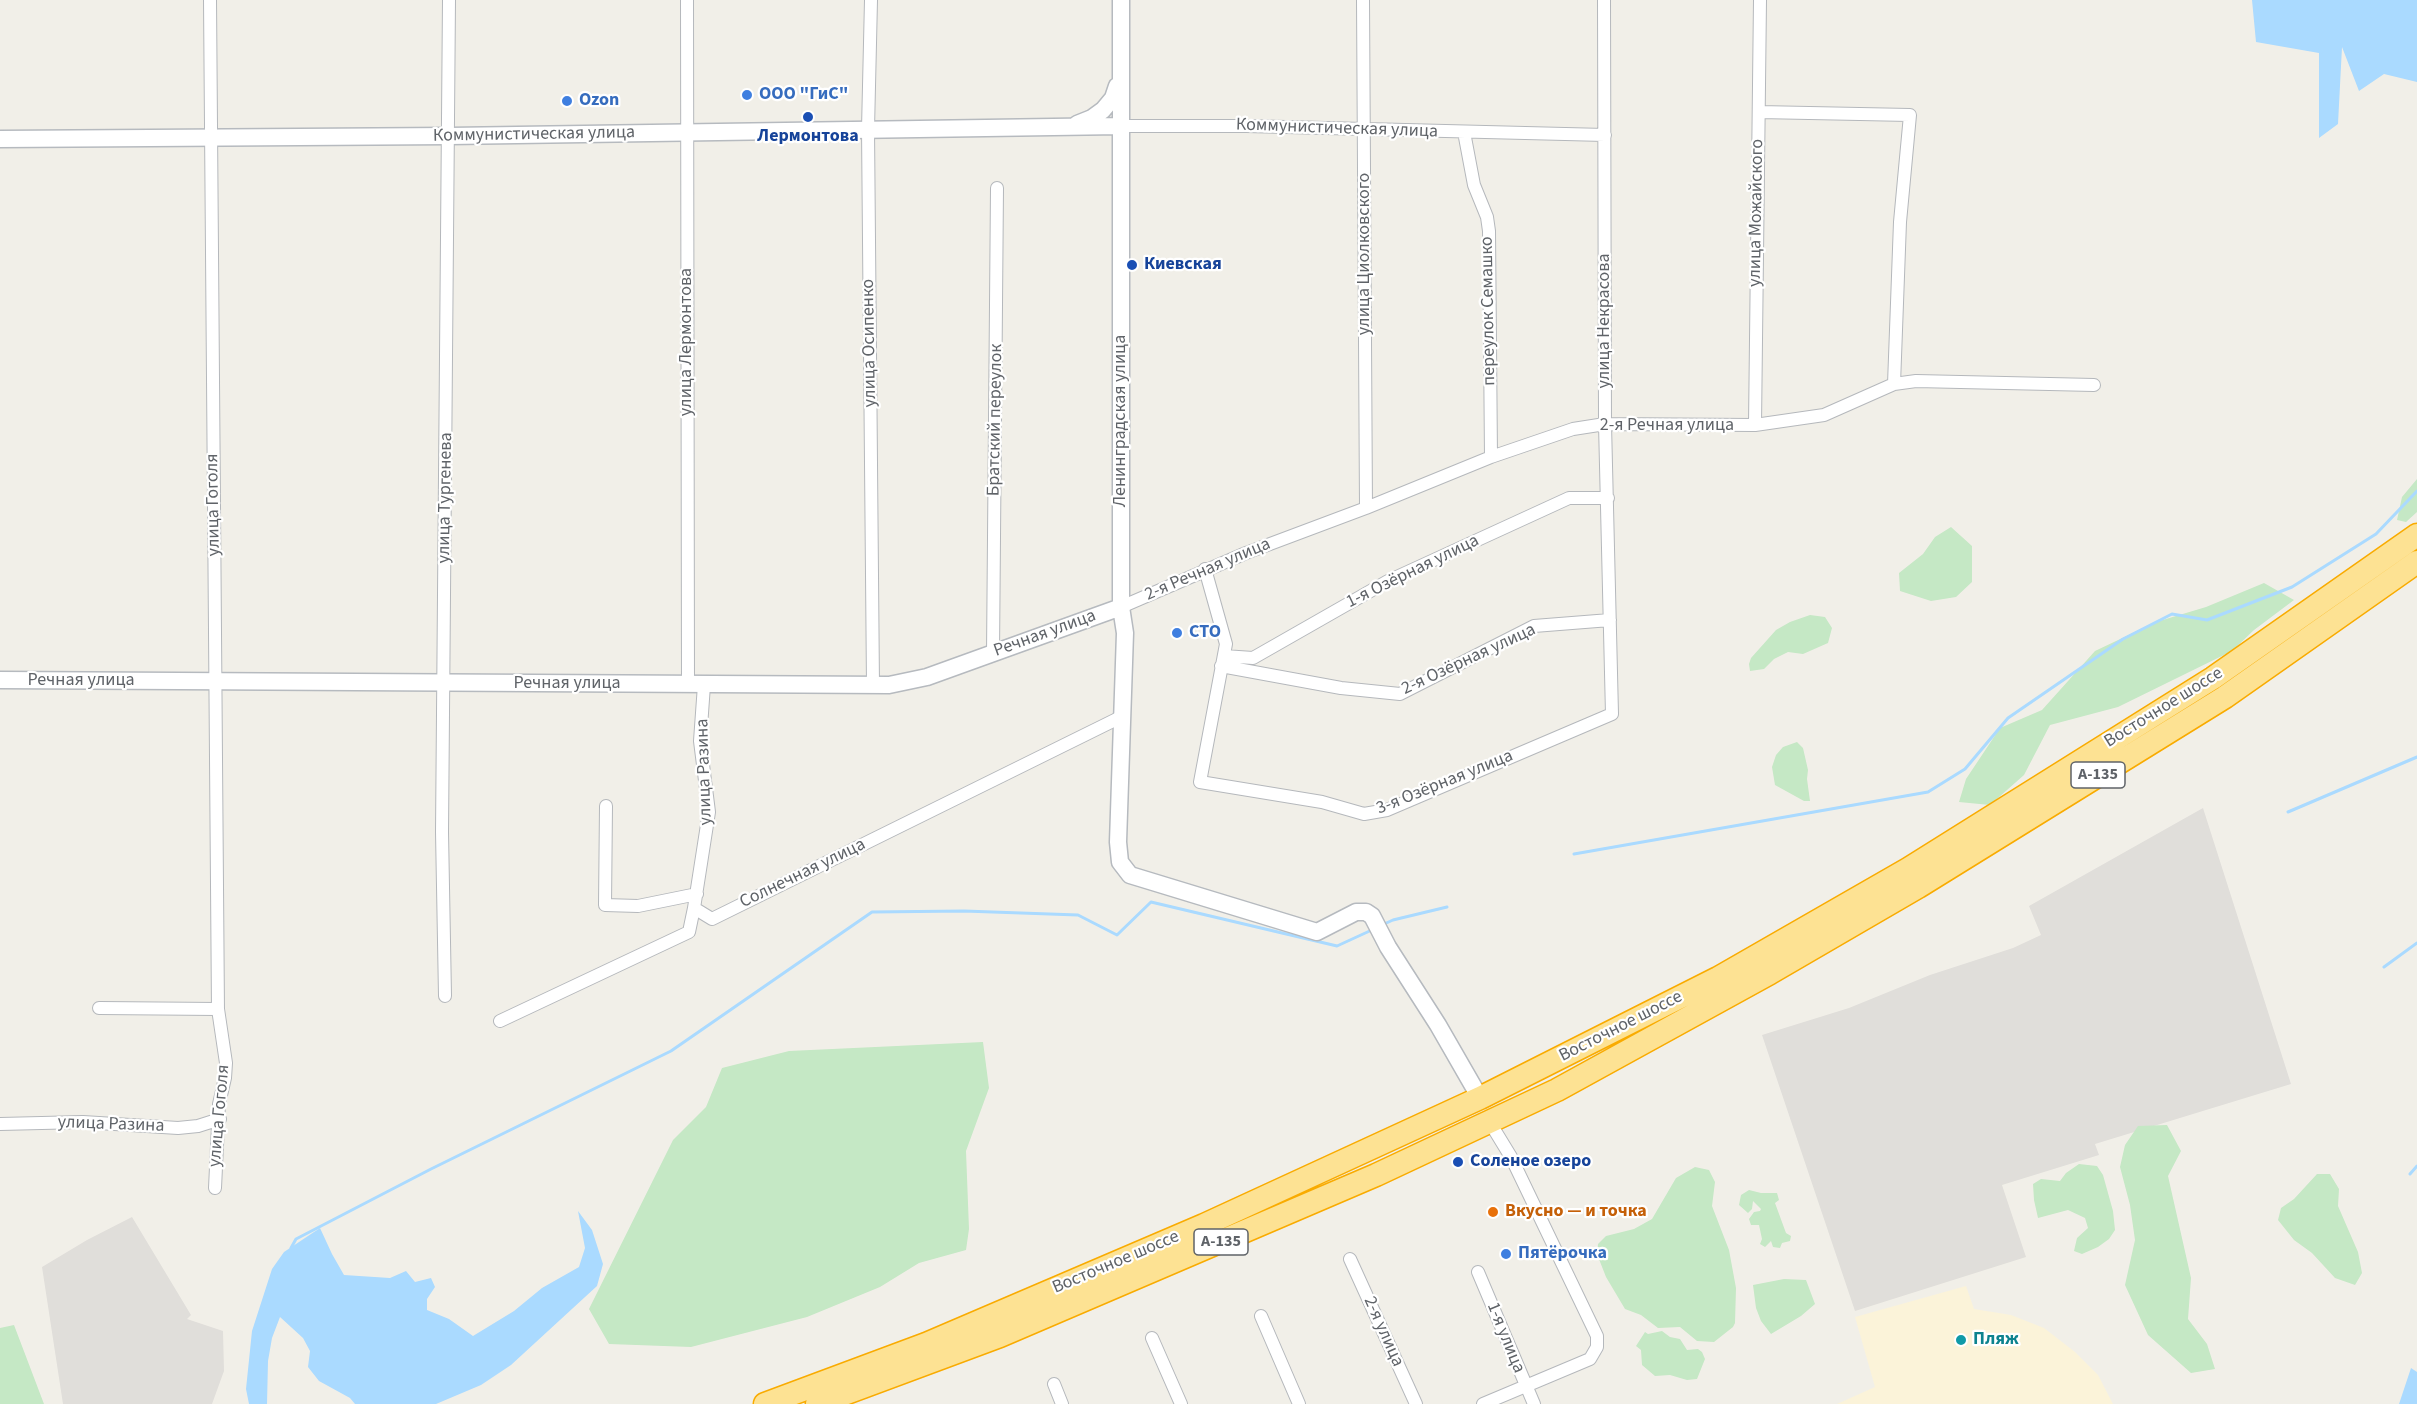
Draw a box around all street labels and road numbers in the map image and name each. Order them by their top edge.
street label: Коммунистическая улица [1236,115,1438,143]
street label: Коммунистическая улица [433,122,635,148]
street label: улица Можайского [1745,139,1769,287]
street label: улица Циолковского [1354,173,1376,335]
street label: переулок Семашко [1477,236,1501,386]
street label: улица Некрасова [1594,254,1616,388]
street label: улица Лермонтова [676,268,698,416]
street label: улица Осипенко [858,279,882,407]
street label: Ленинградская улица [1110,335,1132,507]
street label: Братский переулок [984,344,1008,496]
street label: 2-я Речная улица [1600,415,1734,437]
street label: улица Тургенева [434,432,458,564]
street label: улица Гоголя [202,453,226,557]
street label: 1-я Озёрная улица [1343,530,1483,614]
street label: 2-я Речная улица [1142,534,1274,606]
street label: Речная улица [991,606,1099,662]
street label: 2-я Озёрная улица [1399,620,1539,700]
street label: Восточное шоссе [2101,663,2227,753]
street label: Речная улица [27,670,135,692]
street label: Речная улица [513,673,621,695]
street label: улица Разина [692,718,718,826]
street label: 3-я Озёрная улица [1374,746,1516,820]
road number: А-135 [2071,762,2125,788]
street label: Солнечная улица [737,834,869,914]
street label: Восточное шоссе [1556,987,1686,1067]
street label: улица Гоголя [205,1064,235,1168]
street label: улица Разина [57,1112,165,1138]
street label: Восточное шоссе [1049,1227,1183,1299]
road number: А-135 [1194,1229,1248,1255]
street label: 2-я улица [1358,1294,1408,1370]
street label: 1-я улица [1481,1299,1529,1377]

